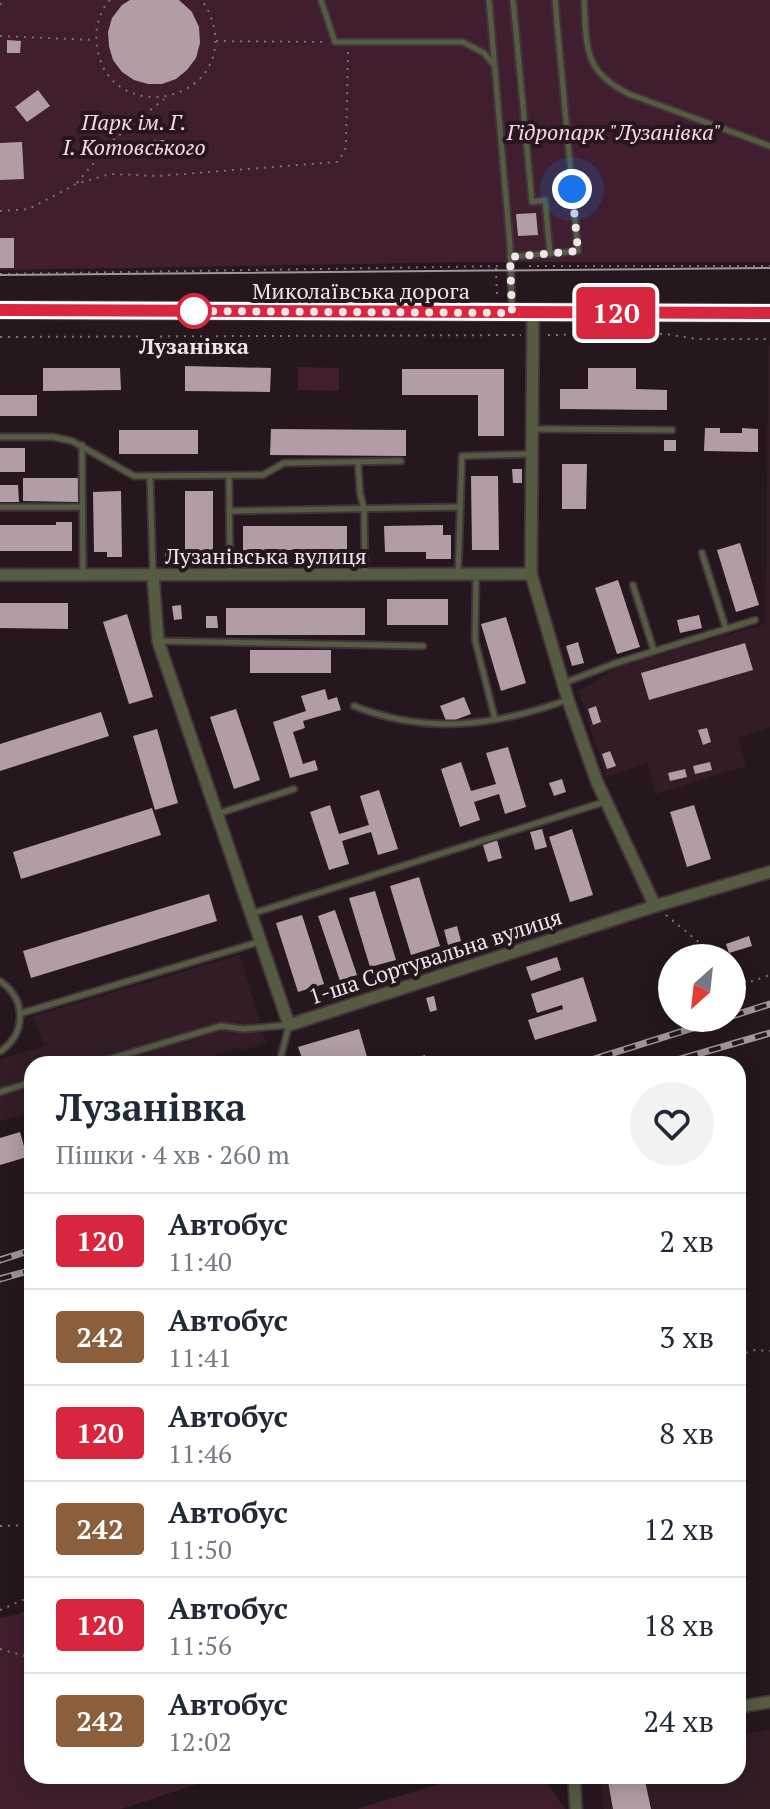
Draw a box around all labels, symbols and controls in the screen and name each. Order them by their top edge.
park label: Парк ім. Г. І. Котовського [61,107,206,161]
park label: Гідропарк "Лузанівка" [506,117,721,146]
your location [552,169,592,209]
street label: Миколаївська дорога [252,276,470,305]
line badge: 120 [570,287,662,339]
marker: Лузанівка [177,294,211,328]
text: 120 [592,294,640,331]
place label: Лузанівка [138,331,249,360]
street label: Лузанівська вулиця [164,541,367,570]
street label: 1-ша Сортувальна вулиця [305,901,565,1011]
north arrow [658,944,746,1032]
map controls [658,944,746,1032]
text: Лузанівка [56,1082,246,1132]
button: heart [630,1082,714,1166]
text: Пішки · 4 хв · 260 m [56,1137,290,1171]
text: Автобус [168,1204,288,1244]
text: 2 хв [659,1221,714,1261]
text: 120 [76,1222,124,1259]
text: 11:40 [168,1244,232,1278]
text: Автобус [168,1300,288,1340]
text: 3 хв [659,1317,714,1357]
text: 242 [76,1318,124,1355]
text: 11:41 [168,1340,232,1374]
text: Автобус [168,1396,288,1436]
text: 8 хв [659,1413,714,1453]
text: 120 [76,1414,124,1451]
text: 11:46 [168,1436,232,1470]
text: Автобус [168,1492,288,1532]
text: 12 хв [643,1509,714,1549]
text: 242 [76,1510,124,1547]
text: 11:50 [168,1532,232,1566]
text: Автобус [168,1588,288,1628]
text: 18 хв [643,1605,714,1645]
text: 120 [76,1606,124,1643]
text: 11:56 [168,1628,232,1662]
text: Автобус [168,1684,288,1724]
text: 24 хв [643,1701,714,1741]
text: 242 [76,1702,124,1739]
text: 12:02 [168,1724,232,1758]

